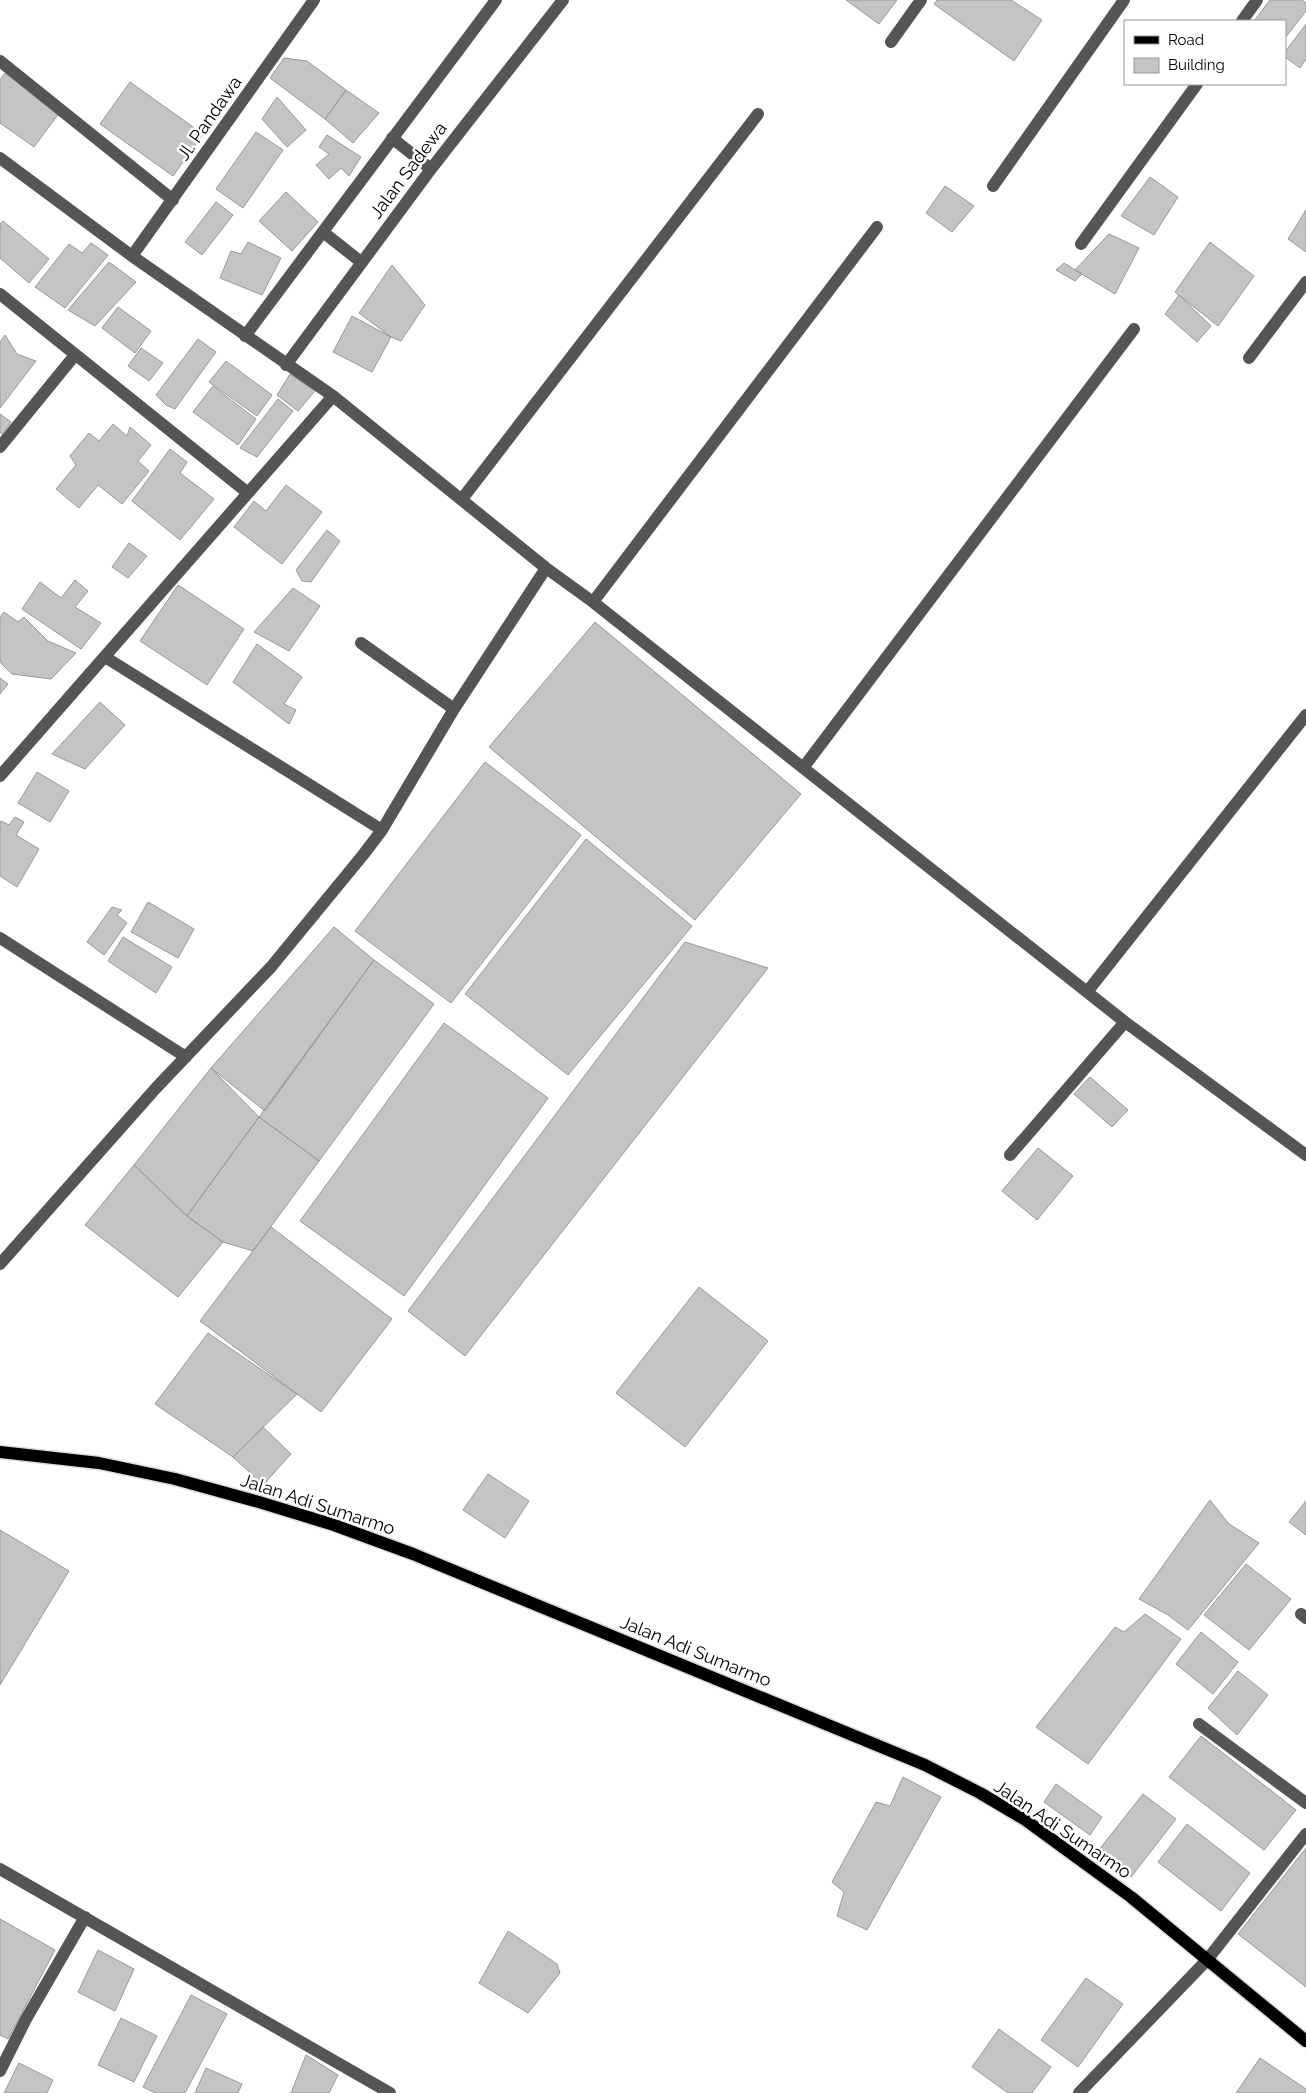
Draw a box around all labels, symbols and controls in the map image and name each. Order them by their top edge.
legend [1124,20,1286,85]
text: Road [1168,31,1204,49]
text: Building [1168,56,1225,74]
street label: Jl. Pandawa [172,72,246,164]
street label: Jalan Sadewa [365,118,451,222]
street label: Jalan Adi Sumarmo [238,1469,398,1539]
street label: Jalan Adi Sumarmo [618,1611,775,1691]
street label: Jalan Adi Sumarmo [991,1775,1136,1883]

